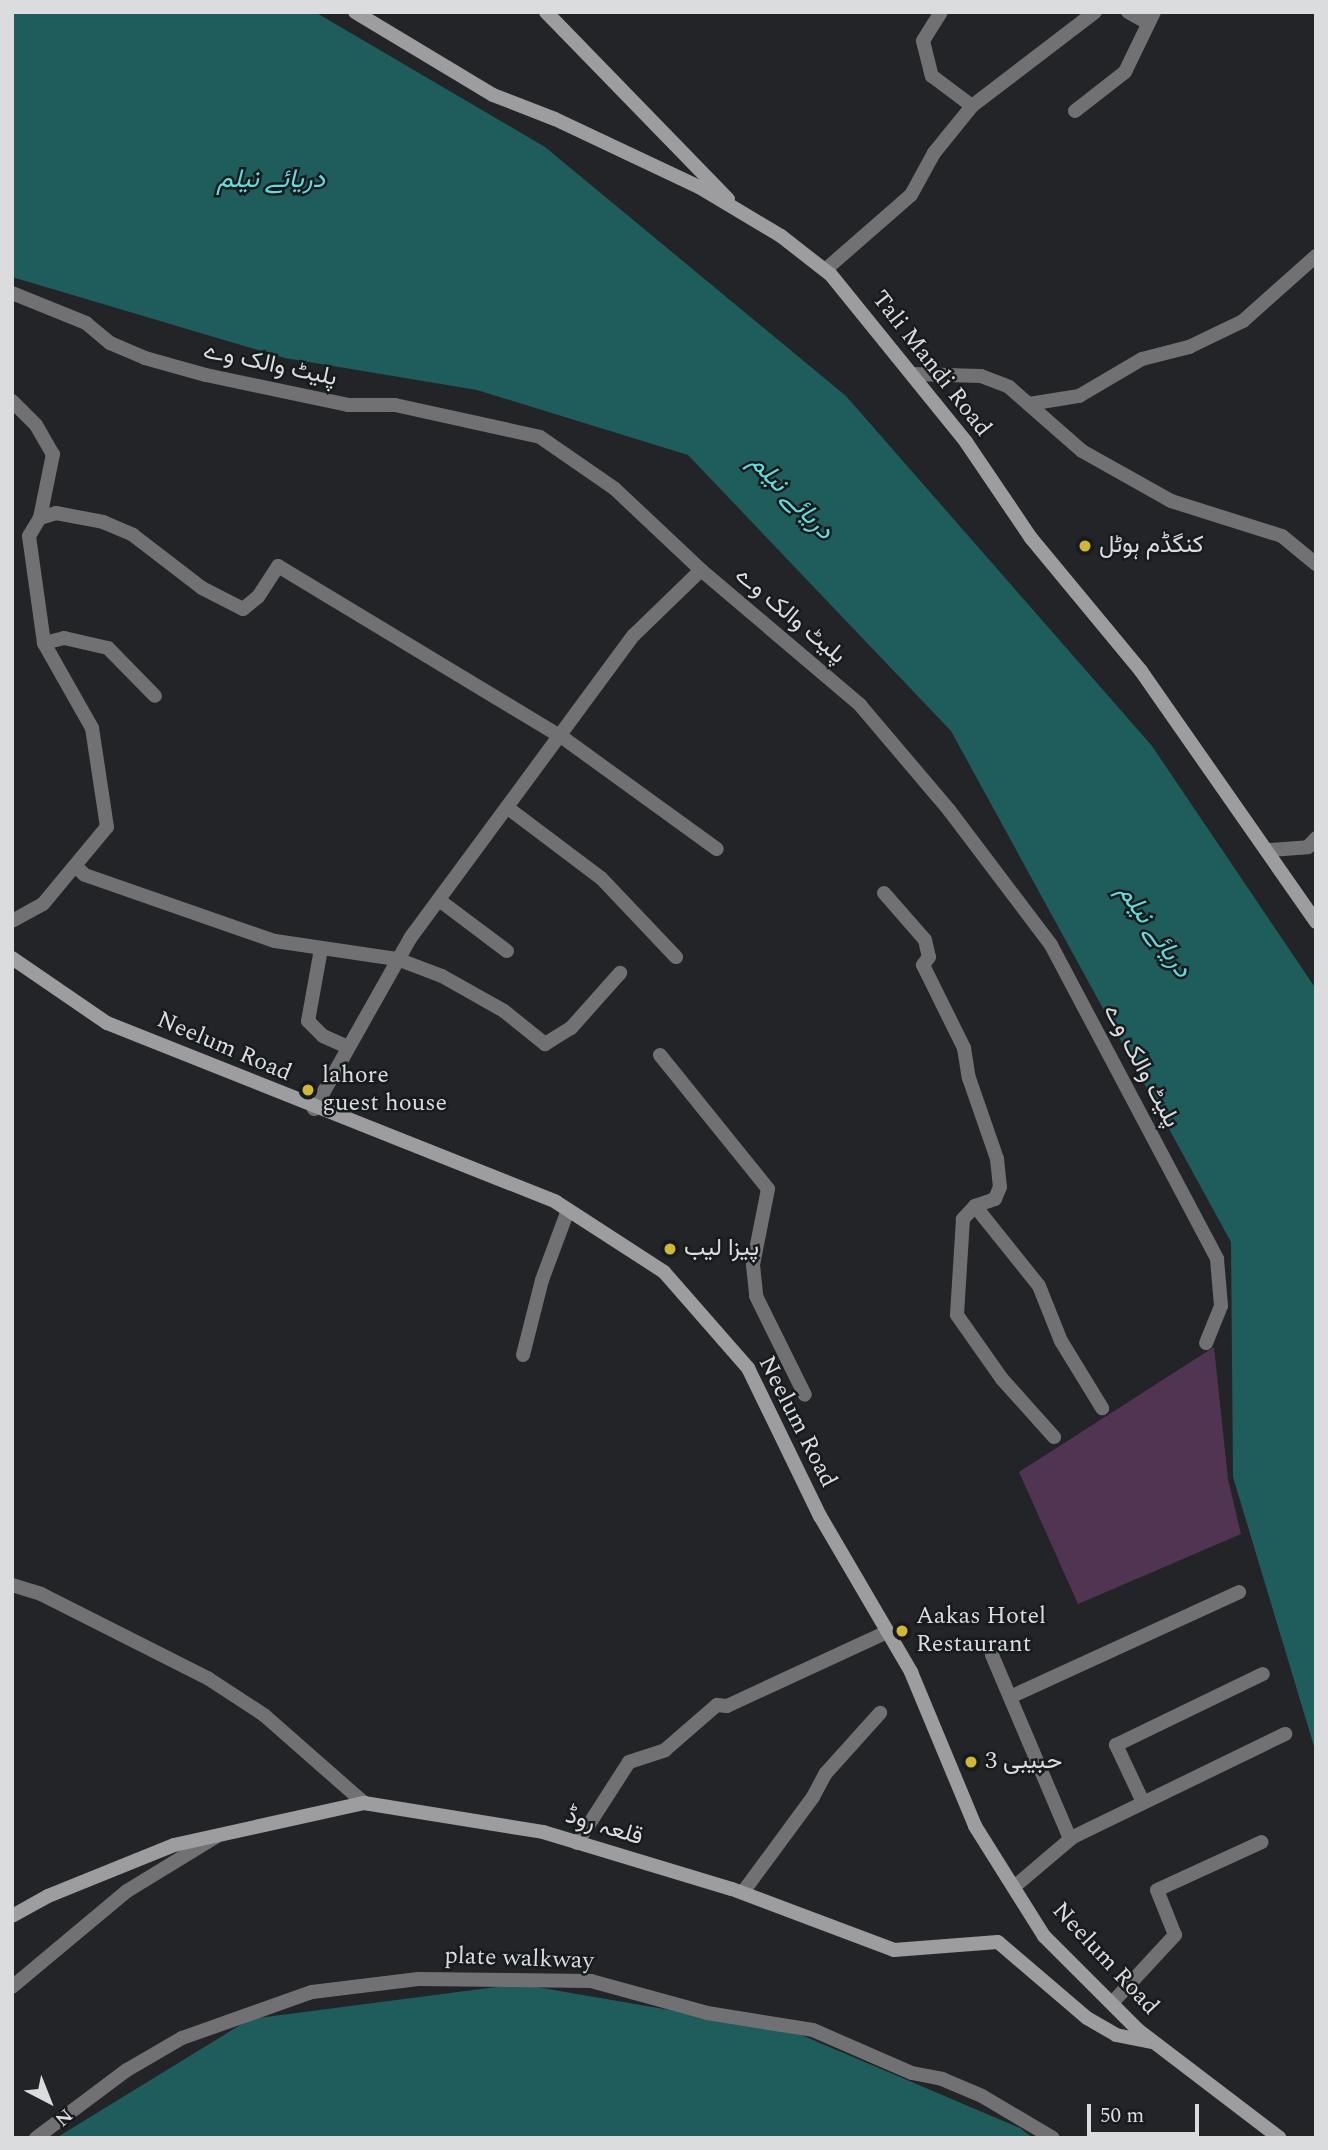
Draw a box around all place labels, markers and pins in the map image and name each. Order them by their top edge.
place label: کنگڈم ہوٹل [1099,532,1204,560]
marker: کنگڈم ہوٹل [1077,538,1093,554]
place label: lahore guest house [322,1062,447,1118]
marker: lahore guest house [300,1082,316,1098]
place label: پیزا لیب [684,1235,759,1263]
marker: پیزا لیب [662,1241,678,1257]
place label: Aakas Hotel Restaurant [916,1603,1046,1659]
marker: Aakas Hotel Restaurant [894,1623,910,1639]
place label: حبیبی 3 [985,1748,1062,1776]
marker: حبیبی 3 [963,1754,979,1770]

